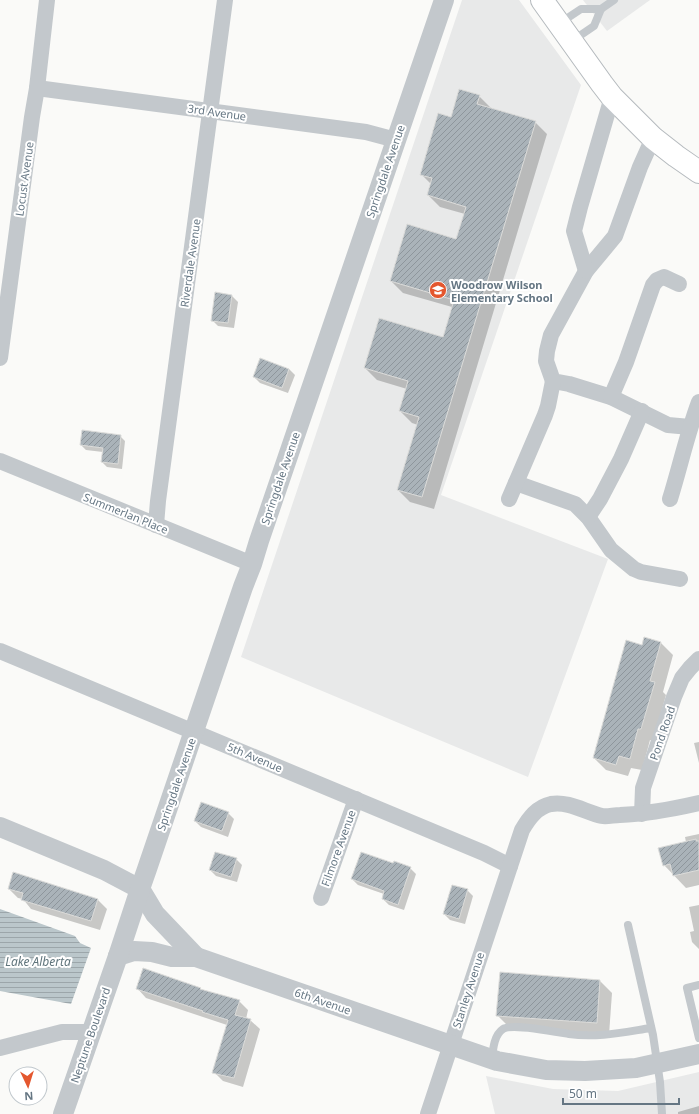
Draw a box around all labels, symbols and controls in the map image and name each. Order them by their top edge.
street label: 3rd Avenue [187,100,247,124]
street label: Springdale Avenue [362,123,408,219]
street label: Locust Avenue [11,141,37,217]
street label: Riverdale Avenue [176,218,204,308]
place label: Woodrow Wilson Elementary School [451,277,553,305]
school or university icon: Woodrow Wilson Elementary School [428,280,448,300]
street label: Springdale Avenue [257,430,303,526]
street label: Summerlan Place [81,489,171,537]
street label: Pond Road [646,704,678,762]
street label: Springdale Avenue [153,736,199,832]
street label: 5th Avenue [225,739,285,775]
street label: Filmore Avenue [317,808,359,888]
street label: Stanley Avenue [449,950,487,1030]
water label: Lake Alberta [5,953,71,970]
street label: 6th Avenue [293,984,353,1018]
street label: Neptune Boulevard [67,985,113,1085]
north arrow [8,1066,48,1106]
scale bar [563,1080,679,1106]
text: 50 m [569,1085,597,1102]
text: N [24,1089,34,1104]

